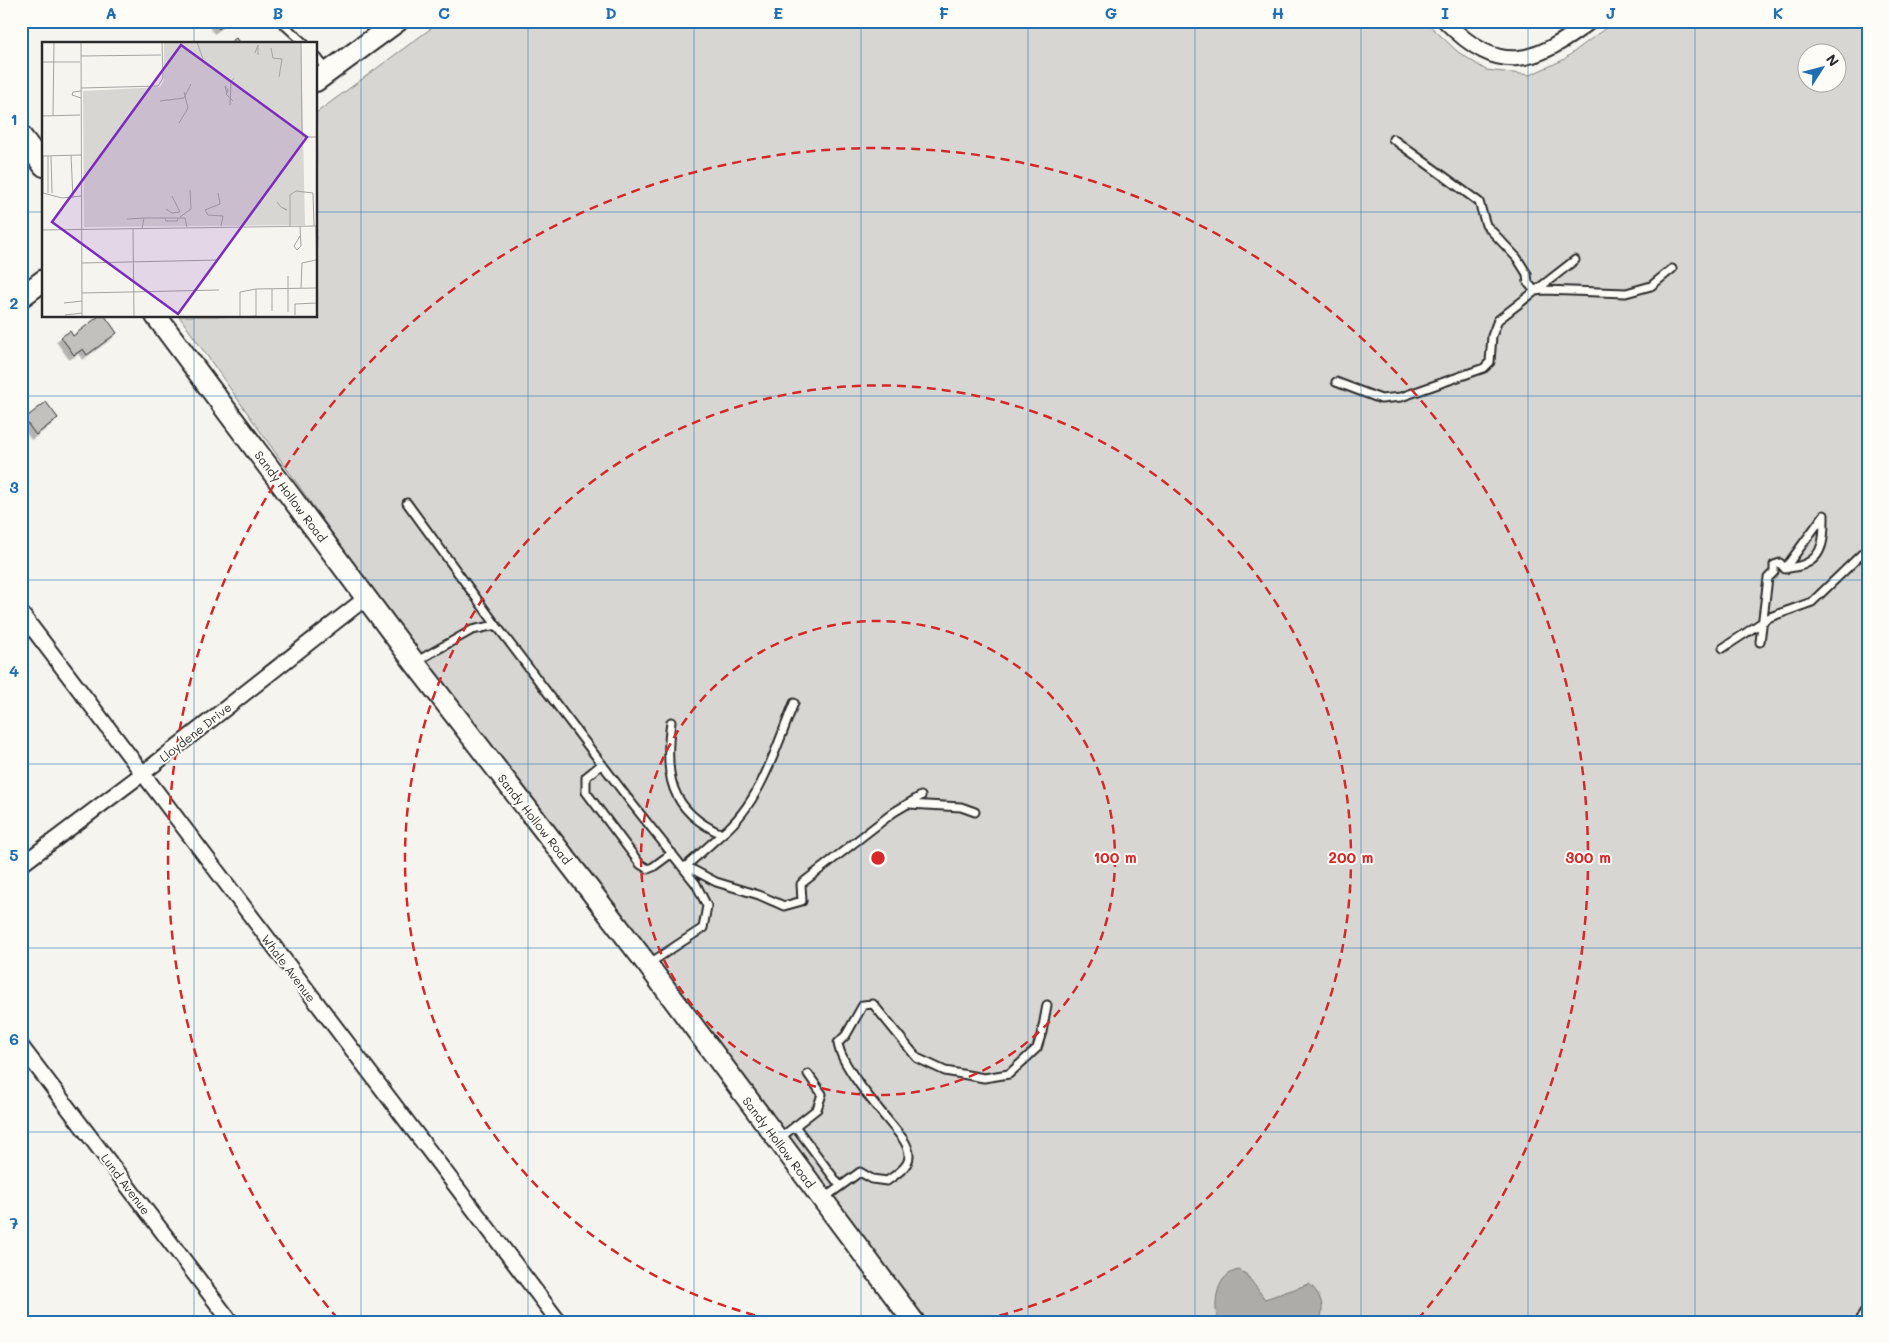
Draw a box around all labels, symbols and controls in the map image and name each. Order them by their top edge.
text: A [105,2,117,23]
text: B [273,2,283,23]
text: C [438,2,450,23]
text: D [605,2,617,23]
text: E [773,2,783,23]
text: F [939,2,949,23]
text: G [1105,2,1117,23]
text: H [1272,2,1284,23]
text: I [1441,2,1449,23]
text: J [1606,2,1616,23]
text: K [1773,2,1783,23]
inset map [42,42,318,318]
north arrow [1796,42,1846,92]
text: N [1822,50,1844,70]
text: 1 [10,108,18,129]
text: 2 [10,292,19,313]
street label: Sandy Hollow Road [251,447,331,545]
text: 3 [9,476,19,497]
text: 4 [9,660,19,681]
street label: Lloydene Drive [156,699,234,765]
street label: Sandy Hollow Road [495,771,576,868]
text: 5 [9,844,19,865]
text: 100 m [1093,847,1137,867]
text: 200 m [1329,847,1374,867]
text: 300 m [1565,847,1611,867]
centre of rings [869,849,887,867]
street label: Whale Avenue [258,931,320,1005]
text: 6 [9,1028,19,1049]
street label: Sandy Hollow Road [739,1093,819,1191]
street label: Lund Avenue [98,1150,154,1218]
text: 7 [10,1212,19,1233]

